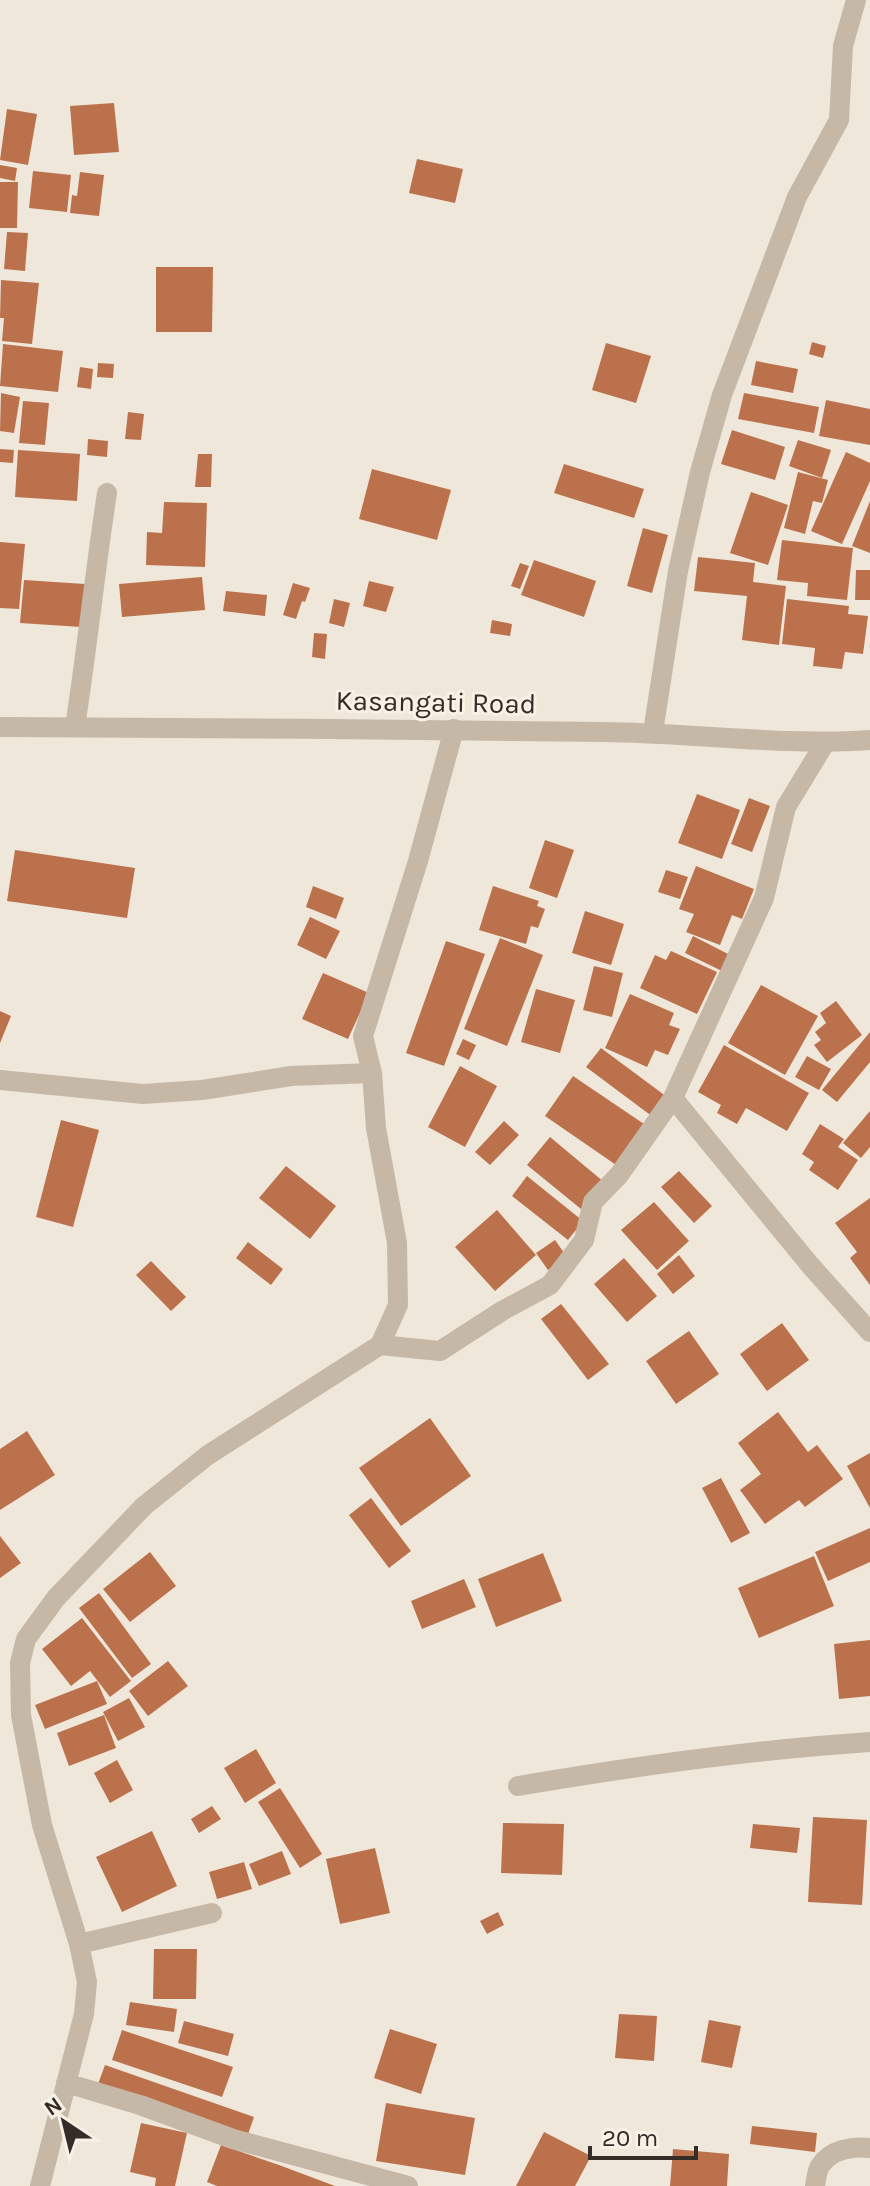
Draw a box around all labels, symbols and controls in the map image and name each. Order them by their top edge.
street label: Kasangati Road [335,684,537,720]
north arrow [24,2082,104,2162]
text: N [39,2091,67,2122]
scale bar [590,2110,696,2160]
text: 20 m [602,2124,658,2152]

